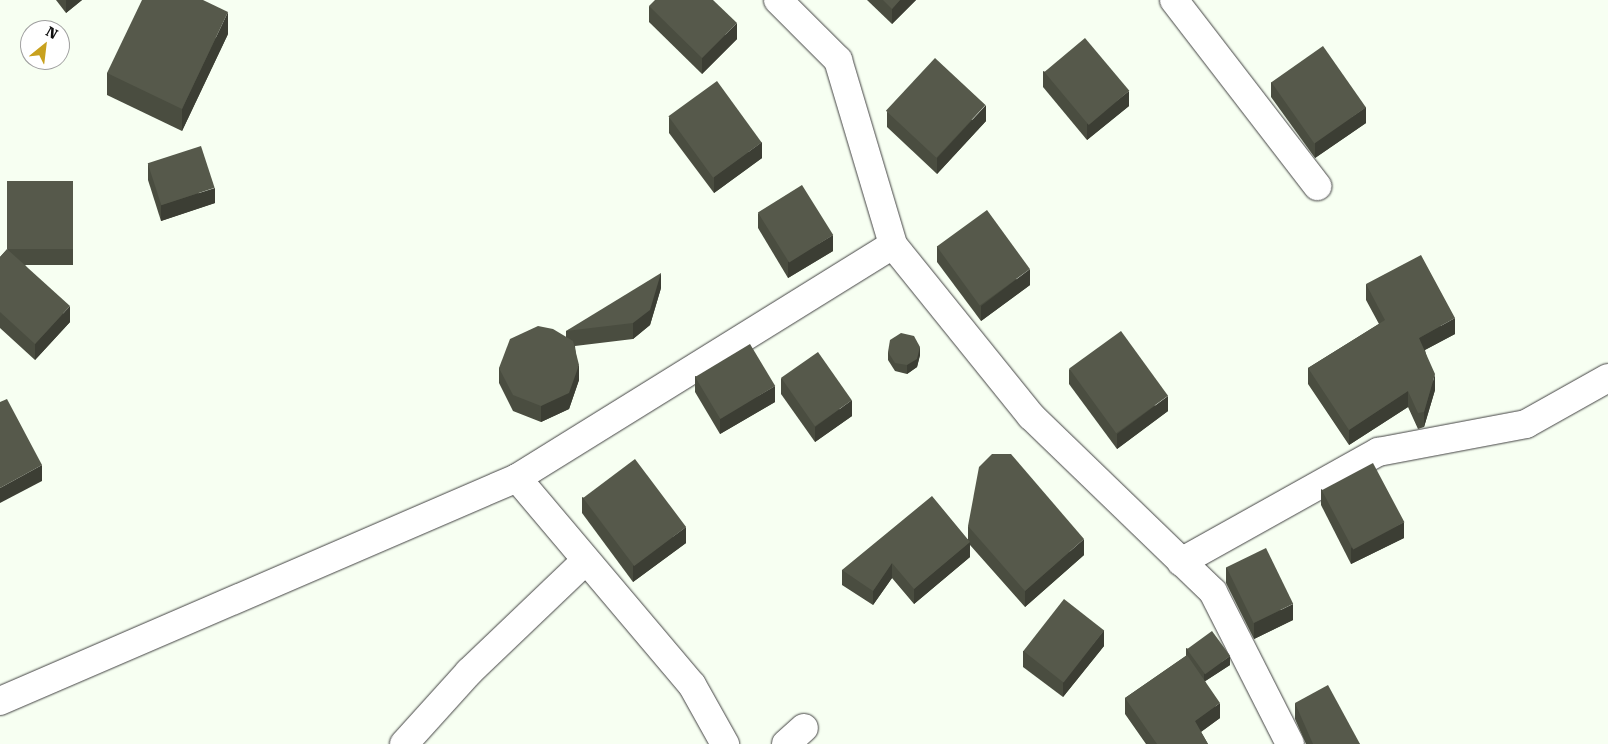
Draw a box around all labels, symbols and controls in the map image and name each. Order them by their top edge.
north arrow [20,20,70,70]
text: N [43,23,60,42]

